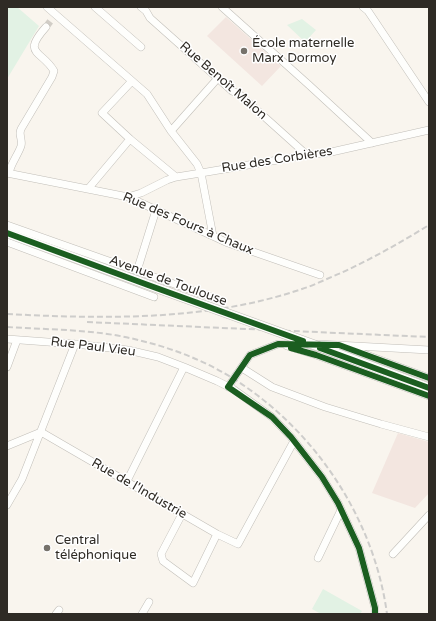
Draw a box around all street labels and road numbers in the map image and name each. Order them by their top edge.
street label: Rue Benoît Malon [176,39,270,123]
street label: Rue des Corbières [220,144,334,176]
street label: Rue des Fours à Chaux [120,189,256,259]
street label: Avenue de Toulouse [107,252,229,310]
street label: Rue Paul Vieu [50,334,136,360]
street label: Rue de l'Industrie [89,455,189,523]

